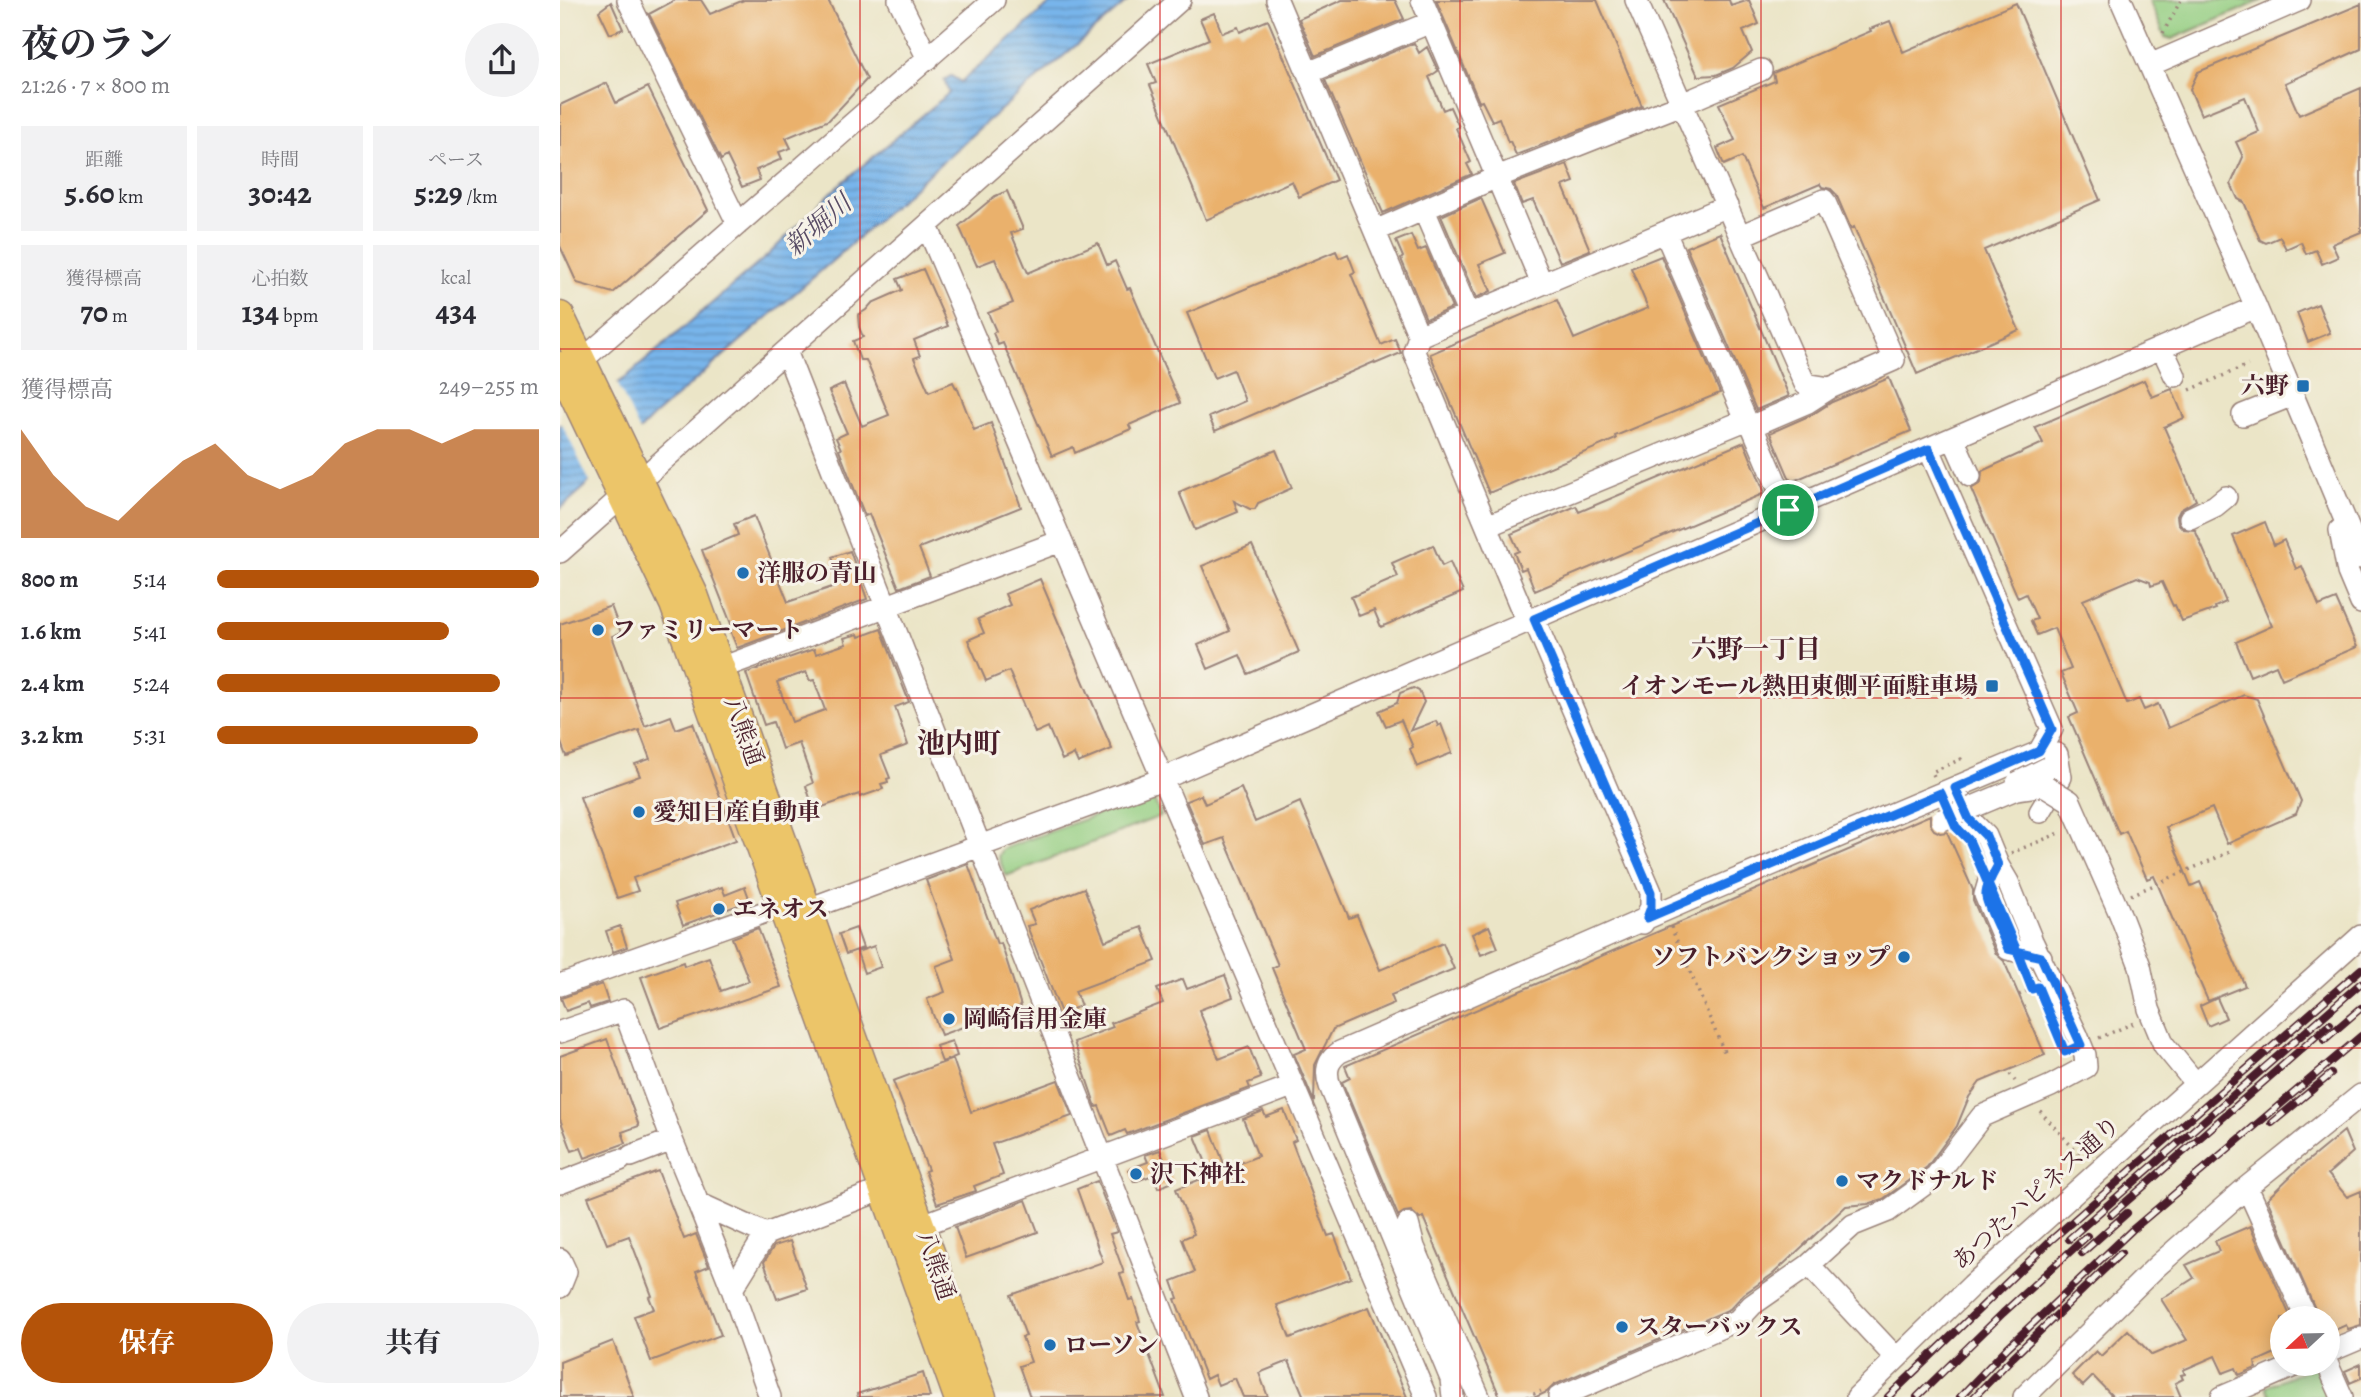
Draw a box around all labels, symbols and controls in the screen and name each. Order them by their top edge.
text: 夜のラン [21,18,173,70]
button: share [465,23,539,97]
text: 21:26 · 7 × 800 m [21,70,170,101]
text: 距離 [85,147,123,173]
text: 時間 [261,147,299,173]
text: ペース [428,147,484,173]
text: 5.60 [64,173,115,213]
text: 30:42 [248,173,312,213]
text: 5:29 [414,173,463,213]
text: km [115,184,144,210]
text: /km [463,184,498,210]
water label: 新堀川 [777,184,861,264]
text: kcal [441,265,471,291]
text: 獲得標高 [66,266,142,292]
text: 心拍数 [251,266,309,292]
text: 434 [435,291,477,331]
text: 70 [80,292,108,332]
text: 134 [241,292,279,332]
text: m [108,303,128,329]
text: bpm [279,303,319,329]
place label: 六野 [2241,370,2289,402]
text: 249–255 m [439,371,539,402]
text: 獲得標高 [21,374,113,405]
marker: 六野 [2295,378,2311,394]
pin [1758,480,1818,540]
icon: arrive [1769,491,1807,529]
place label: 洋服の青山 [757,557,877,589]
text: 800 m [21,564,78,595]
text: 5:14 [133,564,167,595]
marker: 洋服の青山 [735,565,751,581]
place label: ファミリーマート [612,614,804,646]
text: 1.6 km [21,616,81,647]
text: 5:41 [133,616,167,647]
marker: ファミリーマート [590,622,606,638]
district label: 六野一丁目 [1691,632,1821,667]
text: 2.4 km [21,668,84,699]
text: 5:24 [133,668,170,699]
place label: イオンモール熱田東側平面駐車場 [1620,670,1978,702]
marker: イオンモール熱田東側平面駐車場 [1984,678,2000,694]
street label: 八熊通 [717,692,771,770]
text: 3.2 km [21,720,84,751]
text: 5:31 [133,720,166,751]
district label: 池内町 [917,725,1001,763]
place label: 愛知日産自動車 [653,796,821,828]
marker: 愛知日産自動車 [631,804,647,820]
place label: エネオス [733,893,829,925]
marker: エネオス [711,901,727,917]
place label: ソフトバンクショップ [1651,941,1891,973]
marker: ソフトバンクショップ [1896,949,1912,965]
place label: 岡崎信用金庫 [963,1003,1107,1035]
marker: 岡崎信用金庫 [941,1011,957,1027]
street label: あつたハピネス通り [1945,1109,2127,1277]
place label: 沢下神社 [1150,1158,1246,1190]
place label: マクドナルド [1856,1165,1999,1197]
marker: 沢下神社 [1128,1166,1144,1182]
marker: マクドナルド [1834,1173,1850,1189]
street label: 八熊通 [909,1226,963,1304]
button: 保存 [21,1303,273,1383]
button: 共有 [287,1303,539,1383]
north arrow [2270,1306,2340,1376]
map controls [2270,1306,2340,1376]
place label: スターバックス [1636,1311,1803,1343]
marker: スターバックス [1614,1319,1630,1335]
place label: ローソン [1064,1329,1159,1361]
marker: ローソン [1042,1337,1058,1353]

